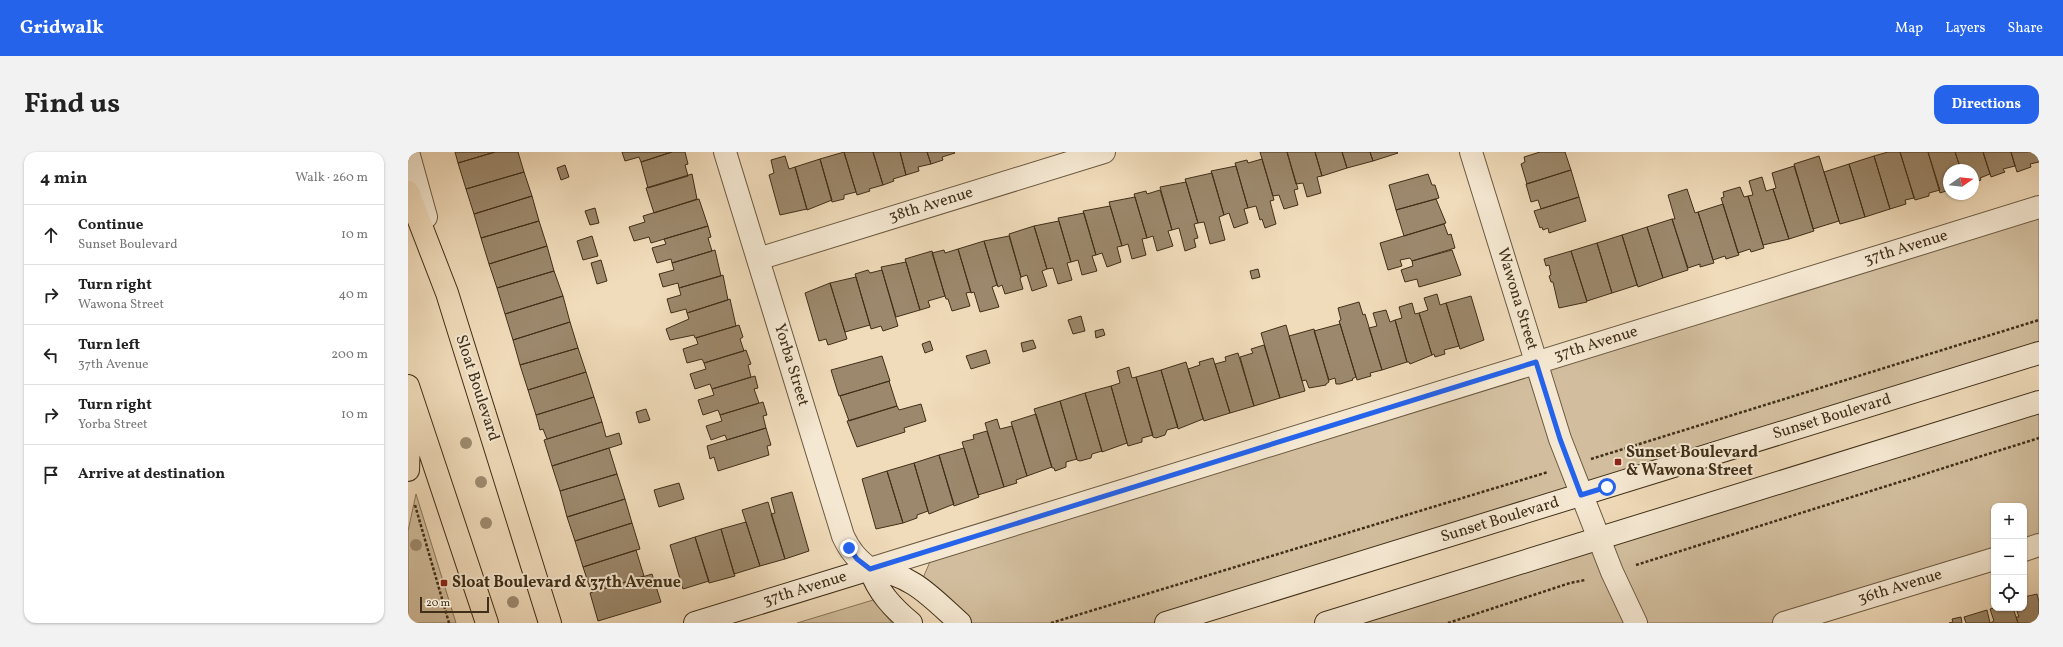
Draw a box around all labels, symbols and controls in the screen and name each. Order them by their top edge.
text: Gridwalk [20,15,104,41]
text: Map [1895,19,1923,38]
text: Layers [1945,19,1985,38]
text: Share [2007,19,2043,38]
text: Find us [24,85,120,124]
button: Directions [1934,85,2039,124]
north arrow [1943,164,1979,200]
text: 4 min [40,167,87,190]
text: Walk · 260 m [295,169,368,187]
street label: 38th Avenue [886,182,976,228]
text: Continue [78,215,143,236]
icon: ahead [40,224,62,246]
street label: 37th Avenue [1861,225,1951,271]
text: 10 m [341,226,368,244]
text: Sunset Boulevard [78,236,178,254]
street label: Wawona Street [1491,245,1543,353]
text: Turn right [78,275,152,296]
icon: right [40,284,62,306]
text: 40 m [339,286,368,304]
text: Wawona Street [78,296,164,314]
street label: Yorba Street [768,321,814,410]
street label: 37th Avenue [1551,321,1641,367]
street label: Sloat Boulevard [449,332,505,444]
text: Turn left [78,335,140,356]
icon: left [40,344,62,366]
text: 200 m [331,346,368,364]
text: 37th Avenue [78,356,148,374]
street label: Sunset Boulevard [1770,389,1894,445]
text: Turn right [78,395,152,416]
icon: right [40,404,62,426]
text: 10 m [341,406,368,424]
text: Yorba Street [78,416,148,434]
place label: Sunset Boulevard & Wawona Street [1626,442,1758,482]
marker: Sunset Boulevard & Wawona Street [1613,457,1623,467]
icon: arrive [40,464,62,486]
text: Arrive at destination [78,464,225,485]
route start [1598,478,1616,496]
street label: Sunset Boulevard [1438,492,1562,548]
map controls [1991,503,2027,611]
button: + [1991,503,2027,539]
route end [840,539,858,557]
button: − [1991,539,2027,575]
street label: 36th Avenue [1855,564,1945,610]
street label: 37th Avenue [760,566,850,612]
place label: Sloat Boulevard & 37th Avenue [452,572,681,594]
button: locate [1991,575,2027,611]
marker: Sloat Boulevard & 37th Avenue [439,578,449,588]
scale bar [420,595,489,614]
text: 20 m [426,596,450,611]

